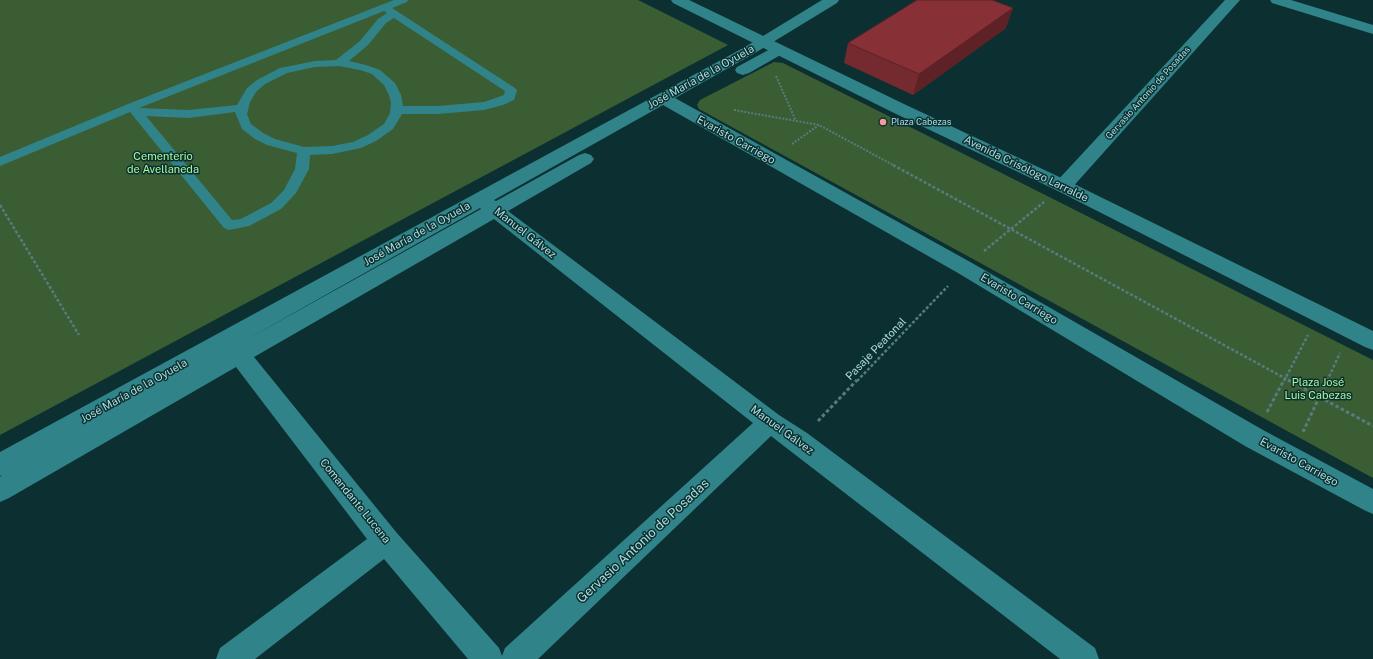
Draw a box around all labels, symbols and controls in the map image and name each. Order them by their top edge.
street label: José María de la Oyuela [645,42,757,112]
street label: Gervasio Antonio de Posadas [1103,44,1193,142]
street label: Evaristo Carriego [694,113,778,167]
marker: Plaza Cabezas [878,117,888,127]
place label: Plaza Cabezas [891,117,951,127]
street label: Avenida Crisólogo Larralde [962,133,1090,205]
park label: Cementerio de Avellaneda [127,150,199,176]
street label: José María de la Oyuela [361,199,473,269]
street label: Manuel Gálvez [491,205,559,261]
street label: Evaristo Carriego [978,271,1060,327]
street label: Pasaje Peatonal [843,315,909,383]
street label: José María de la Oyuela [78,356,190,426]
park label: Plaza José Luis Cabezas [1285,376,1351,402]
street label: Manuel Gálvez [748,403,816,457]
street label: Evaristo Carriego [1257,435,1341,489]
street label: Comandante Lucena [317,456,393,546]
street label: Gervasio Antonio de Posadas [574,476,712,606]

